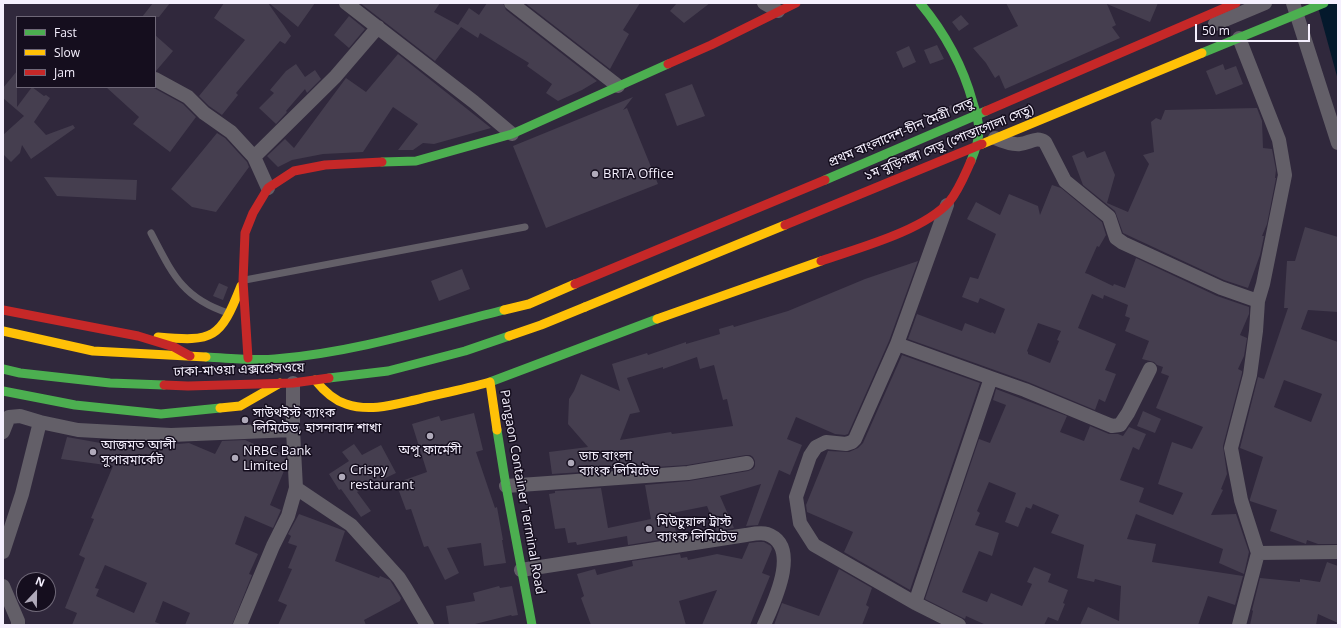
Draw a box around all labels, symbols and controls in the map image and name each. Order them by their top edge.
legend [16,16,156,88]
scale bar [1197,16,1312,42]
text: 50 m [1202,22,1230,39]
text: Fast [54,24,77,41]
text: Slow [54,44,80,61]
text: Jam [54,64,75,81]
street label: প্রথম বাংলাদেশ-চীন মৈত্রী সেতু [826,95,976,171]
street label: ১ম বুড়িগঙ্গা সেতু (পোস্তাগোলা সেতু) [862,102,1036,184]
place label: BRTA Office [603,166,674,182]
marker: BRTA Office [590,169,600,179]
street label: ঢাকা-মাওয়া এক্সপ্রেসওয়ে [173,360,305,380]
street label: Pangaon Container Terminal Road [496,388,548,596]
place label: সাউথইস্ট ব্যাংক লিমিটেড, হাসনাবাদ শাখা [253,405,381,436]
marker: সাউথইস্ট ব্যাংক লিমিটেড, হাসনাবাদ শাখা [240,415,250,425]
marker: অপু ফার্মেসী [425,431,435,441]
place label: আজমত আলী সুপারমার্কেট [101,437,176,468]
place label: অপু ফার্মেসী [399,442,461,458]
place label: NRBC Bank Limited [243,443,311,474]
marker: আজমত আলী সুপারমার্কেট [88,447,98,457]
place label: ডাচ বাংলা ব্যাংক লিমিটেড [579,448,659,479]
marker: NRBC Bank Limited [230,453,240,463]
marker: ডাচ বাংলা ব্যাংক লিমিটেড [566,458,576,468]
place label: Crispy restaurant [350,462,414,493]
marker: Crispy restaurant [337,472,347,482]
place label: মিউচুয়াল ট্রাস্ট ব্যাংক লিমিটেড [657,514,737,545]
marker: মিউচুয়াল ট্রাস্ট ব্যাংক লিমিটেড [644,524,654,534]
north arrow [16,572,56,612]
text: N [33,573,47,590]

